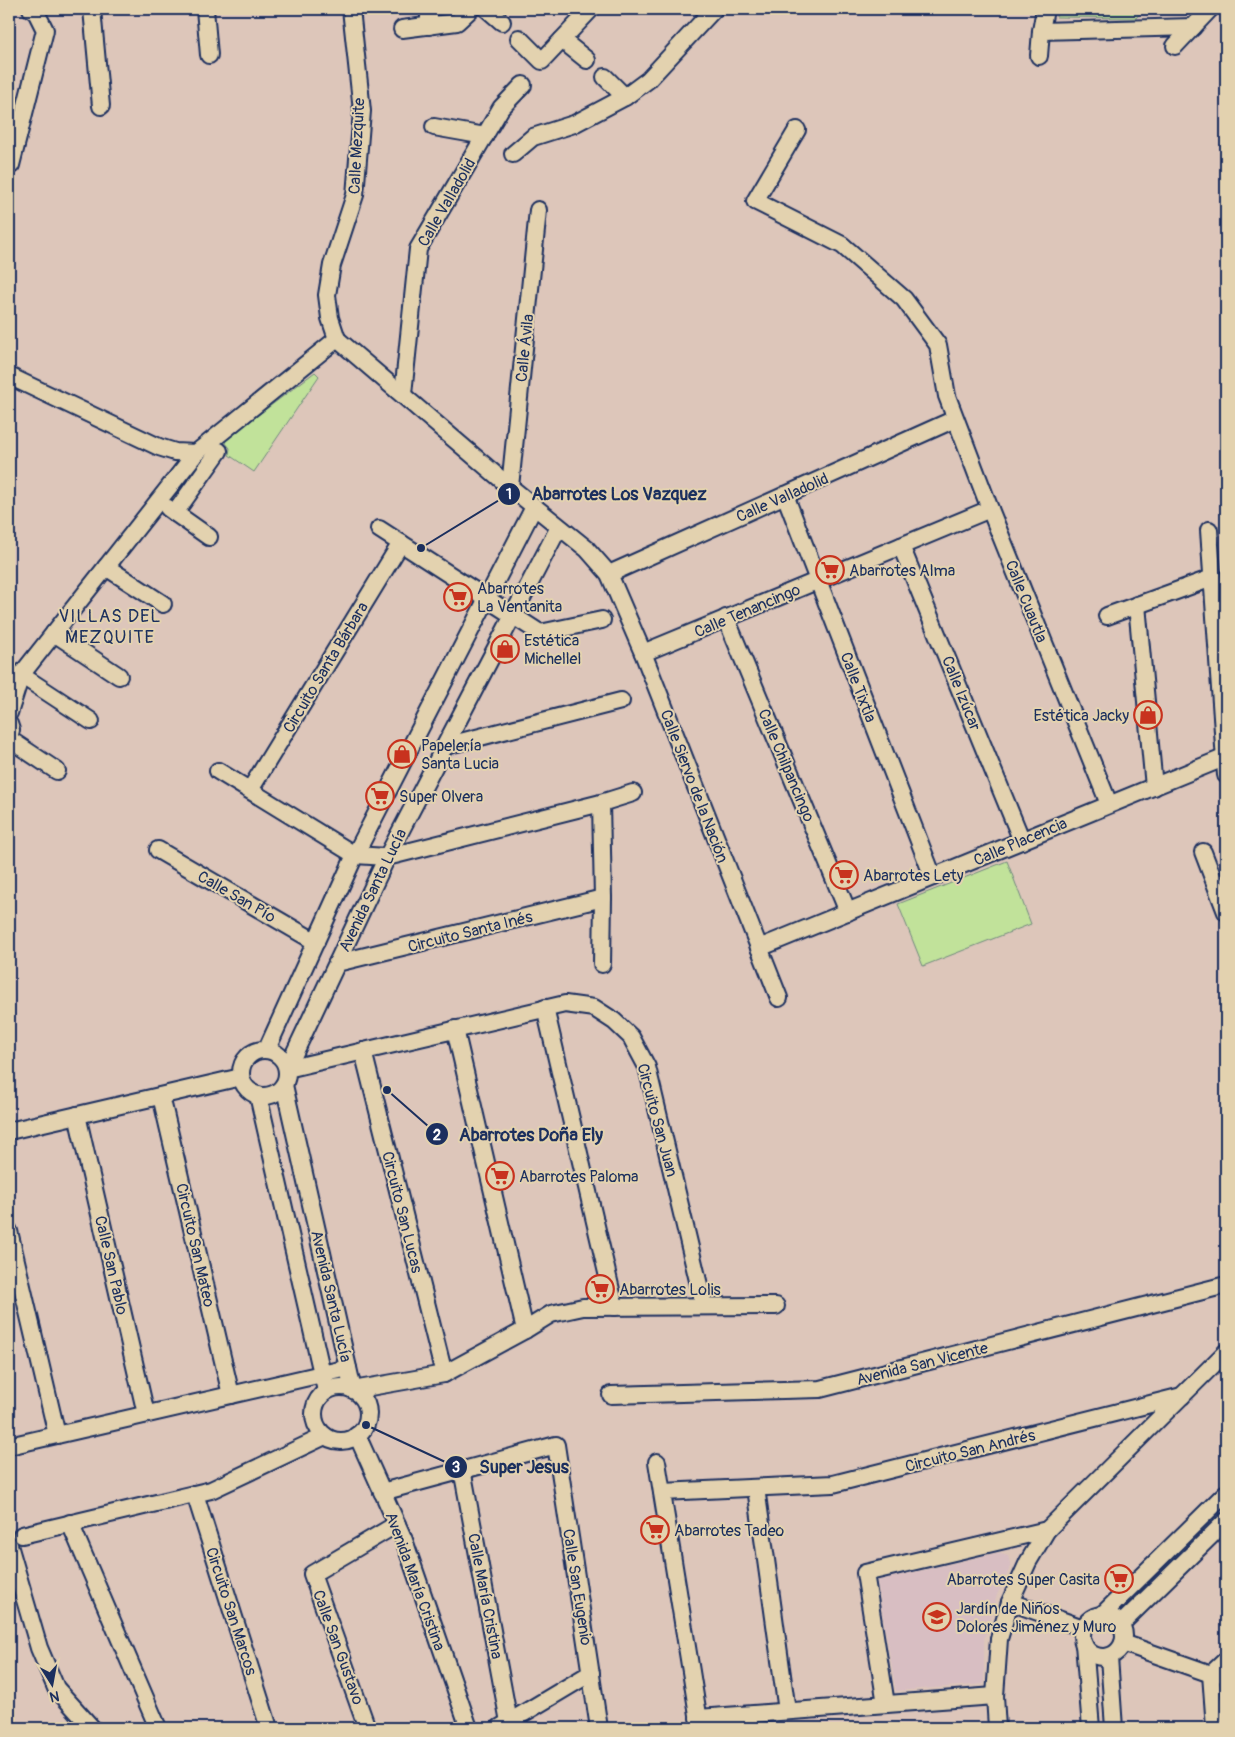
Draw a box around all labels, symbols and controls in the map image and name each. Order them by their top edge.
street label: Calle Mezquite [344,97,370,195]
street label: Calle Valladolid [413,155,480,250]
street label: Calle Ávila [511,313,539,383]
street label: Calle Valladolid [733,469,832,527]
callout: Abarrotes Los Vazquez [497,477,717,510]
text: Abarrotes Los Vazquez [531,483,707,506]
text: 1 [506,485,512,504]
supermarket icon: Abarrotes Alma [815,555,845,585]
street label: Calle Cuautla [1000,557,1052,645]
place label: Abarrotes Alma [849,561,955,581]
place label: Abarrotes La Ventanita [477,579,562,617]
street label: Calle Tenancingo [691,579,804,642]
supermarket icon: Abarrotes La Ventanita [443,582,473,612]
street label: Circuito Santa Bárbara [279,598,373,737]
district label: VILLAS DEL MEZQUITE [58,605,162,649]
place label: Estética Michellel [524,631,581,669]
shop icon: Estética Michellel [490,634,520,664]
street label: Calle Tixtla [836,649,881,725]
street label: Calle Izúcar [937,653,985,734]
shop icon: Estética Jacky [1133,700,1163,730]
street label: Calle Chilpancingo [753,706,819,825]
place label: Estética Jacky [1033,706,1129,726]
street label: Calle Siervo de la Nación [656,707,733,866]
place label: Papelería Santa Lucia [421,736,499,774]
shop icon: Papelería Santa Lucia [387,739,417,769]
supermarket icon: Super Olvera [365,781,395,811]
place label: Super Olvera [399,787,483,807]
street label: Calle Placencia [971,813,1070,871]
street label: Avenida Santa Lucía [334,826,411,955]
supermarket icon: Abarrotes Lety [829,860,859,890]
street label: Calle San Pío [194,866,280,927]
place label: Abarrotes Lety [863,866,964,886]
street label: Circuito Santa Inés [406,907,535,957]
street label: Circuito San Juan [632,1061,682,1179]
callout: Abarrotes Doña Ely [424,1118,613,1151]
text: Abarrotes Doña Ely [459,1124,603,1147]
text: 2 [433,1126,441,1145]
street label: Circuito San Lucas [377,1149,427,1275]
supermarket icon: Abarrotes Paloma [485,1161,515,1191]
place label: Abarrotes Paloma [519,1167,639,1187]
street label: Circuito San Mateo [171,1181,219,1309]
street label: Calle San Pablo [90,1214,132,1317]
street label: Avenida Santa Lucía [306,1228,356,1364]
supermarket icon: Abarrotes Lolis [585,1274,615,1304]
place label: Abarrotes Lolis [619,1280,721,1300]
street label: Avenida San Vicente [854,1338,990,1390]
street label: Circuito San Andrés [903,1425,1037,1477]
callout: Super Jesus [444,1451,578,1484]
text: Super Jesus [479,1456,570,1479]
text: 3 [452,1458,460,1477]
street label: Avenida María Cristina [381,1509,449,1653]
supermarket icon: Abarrotes Tadeo [640,1515,670,1545]
place label: Abarrotes Tadeo [674,1521,785,1541]
street label: Calle San Eugenio [558,1528,596,1647]
street label: Calle María Cristina [463,1532,507,1661]
street label: Circuito San Marcos [201,1545,261,1678]
supermarket icon: Abarrotes Super Casita [1104,1564,1134,1594]
place label: Abarrotes Super Casita [946,1570,1100,1590]
street label: Calle San Gustavo [308,1587,368,1708]
place label: Jardín de Niños Dolores Jiménez y Muro [956,1599,1117,1637]
school or university icon: Jardín de Niños Dolores Jiménez y Muro [922,1602,952,1632]
north arrow [28,1660,78,1710]
text: N [48,1687,61,1706]

